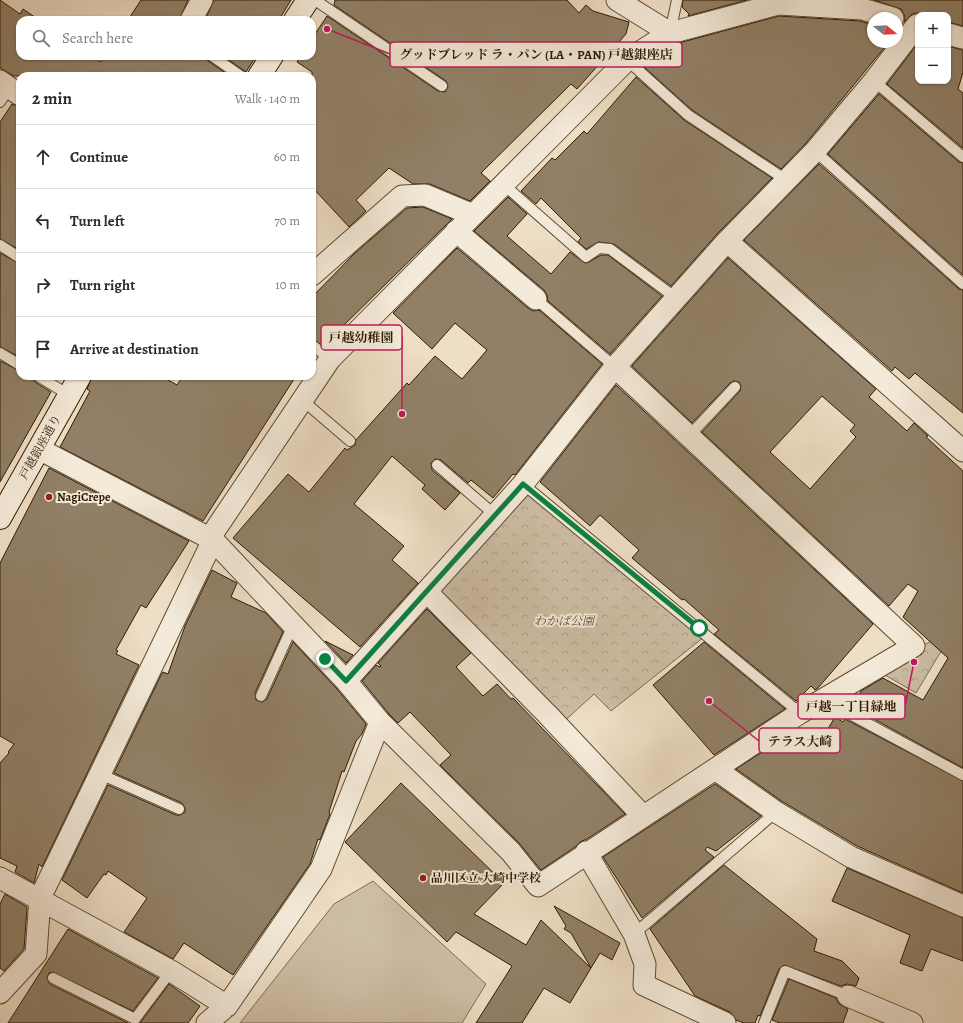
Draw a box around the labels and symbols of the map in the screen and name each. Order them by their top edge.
north arrow [867,12,903,48]
callout: グッドブレッド ラ・パン (LA・PAN) 戸越銀座店 [390,42,682,67]
text: グッドブレッド ラ・パン (LA・PAN) 戸越銀座店 [399,46,673,63]
callout: 戸越幼稚園 [321,325,402,350]
text: 戸越幼稚園 [328,329,394,346]
street label: 戸越銀座通り [16,412,64,482]
place label: NagiCrepe [57,489,111,505]
marker: NagiCrepe [44,492,54,502]
park label: わかば公園 [534,613,596,629]
route start [690,619,708,637]
route end [316,650,334,668]
callout: 戸越一丁目緑地 [798,694,905,719]
text: 戸越一丁目緑地 [805,698,897,715]
callout: テラス大崎 [759,728,840,753]
text: テラス大崎 [768,733,832,750]
place label: 品川区立 大崎中学校 [431,870,541,886]
marker: 品川区立 大崎中学校 [418,873,428,883]

